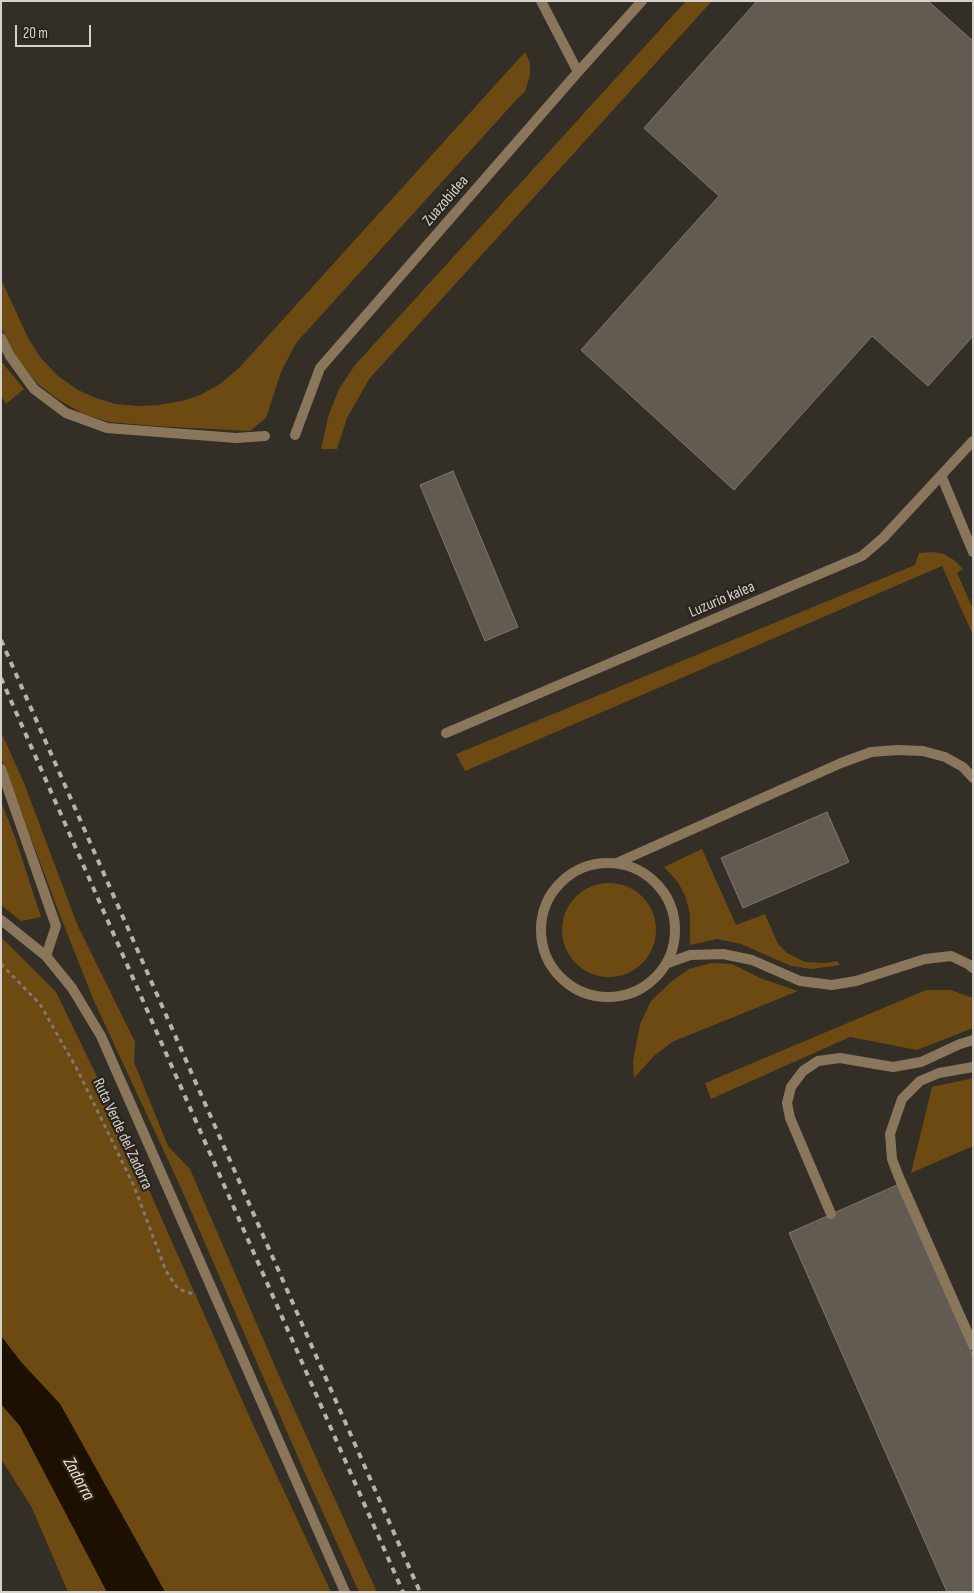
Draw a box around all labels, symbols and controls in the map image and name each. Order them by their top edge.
scale bar [18,15,94,47]
text: 20 m [23,24,48,43]
street label: Zuazobidea [419,172,473,230]
street label: Luzurio kalea [686,578,758,622]
street label: Ruta Verde del Zadorra [88,1075,156,1193]
water label: Zadorra [57,1454,99,1504]

